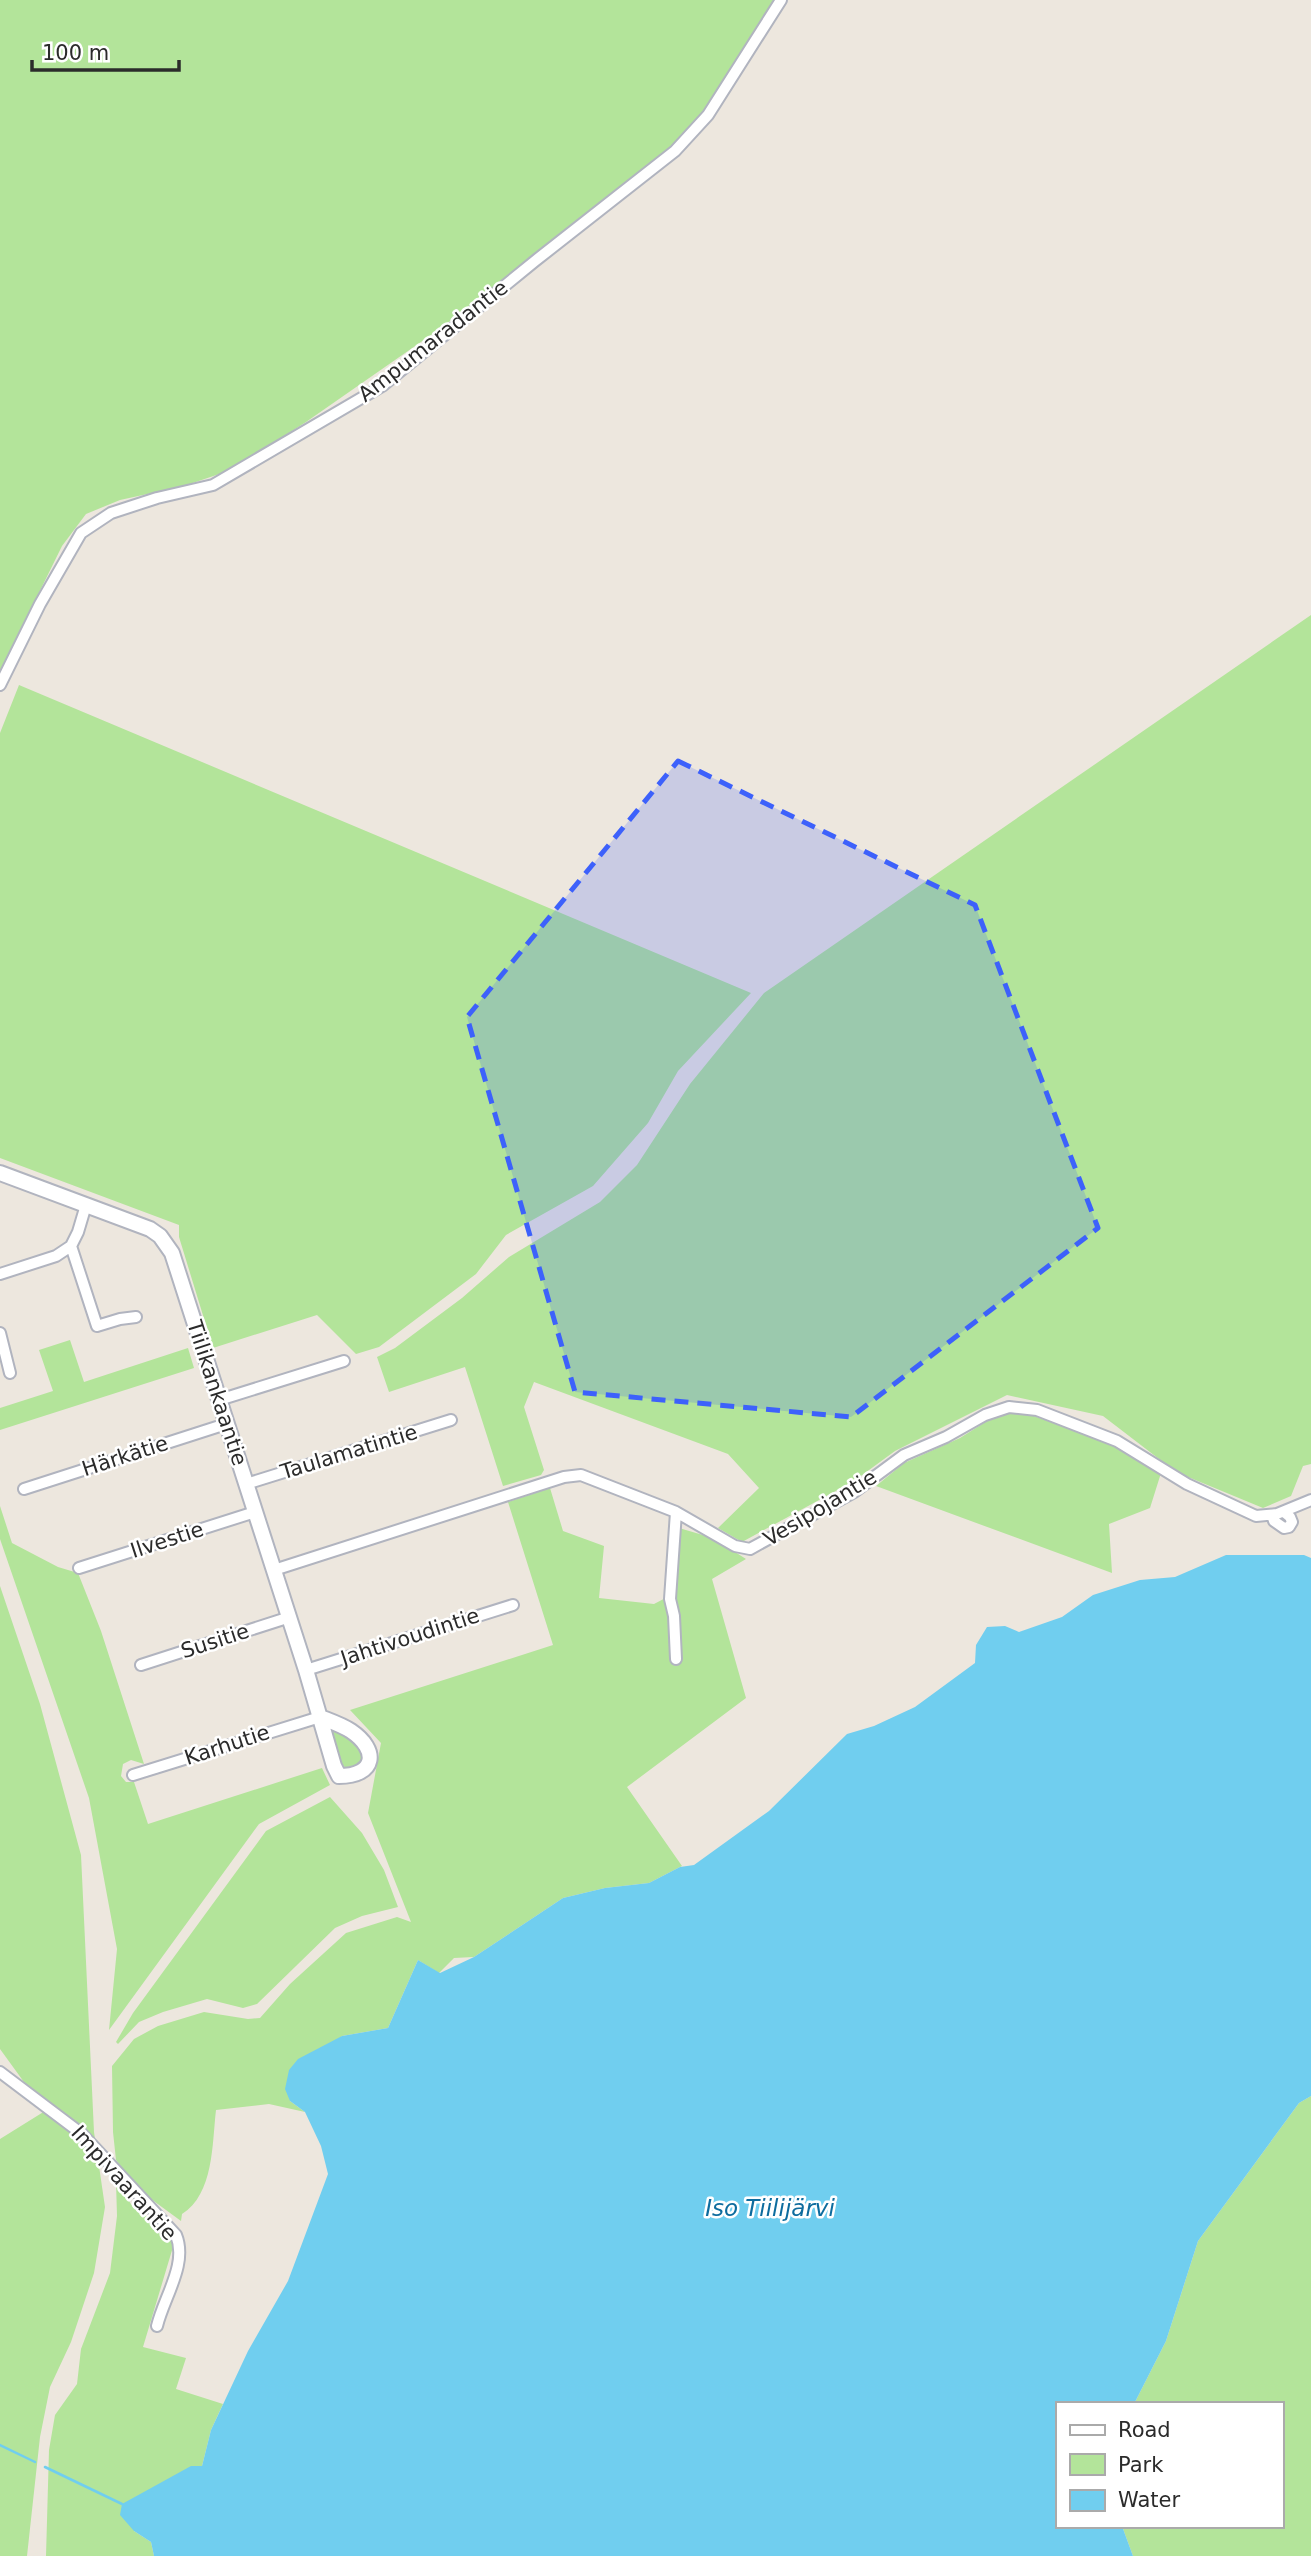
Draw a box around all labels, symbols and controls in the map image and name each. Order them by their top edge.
scale bar [32,28,178,72]
text: 100 m [42,41,109,65]
street label: Ampumaradantie [354,275,512,407]
street label: Tiilikankaantie [182,1316,252,1469]
street label: Taulamatintie [277,1420,420,1485]
street label: Härkätie [79,1431,171,1481]
street label: Vesipojantie [759,1465,881,1551]
street label: Ilvestie [127,1517,207,1563]
street label: Jahtivoudintie [336,1603,482,1671]
street label: Susitie [178,1619,252,1663]
street label: Karhutie [181,1720,273,1770]
street label: Impivaarantie [66,2121,182,2245]
water label: Iso Tiilijärvi [705,2195,835,2221]
legend [1056,2402,1283,2528]
text: Road [1118,2418,1171,2442]
text: Park [1118,2453,1164,2477]
text: Water [1118,2488,1180,2512]

